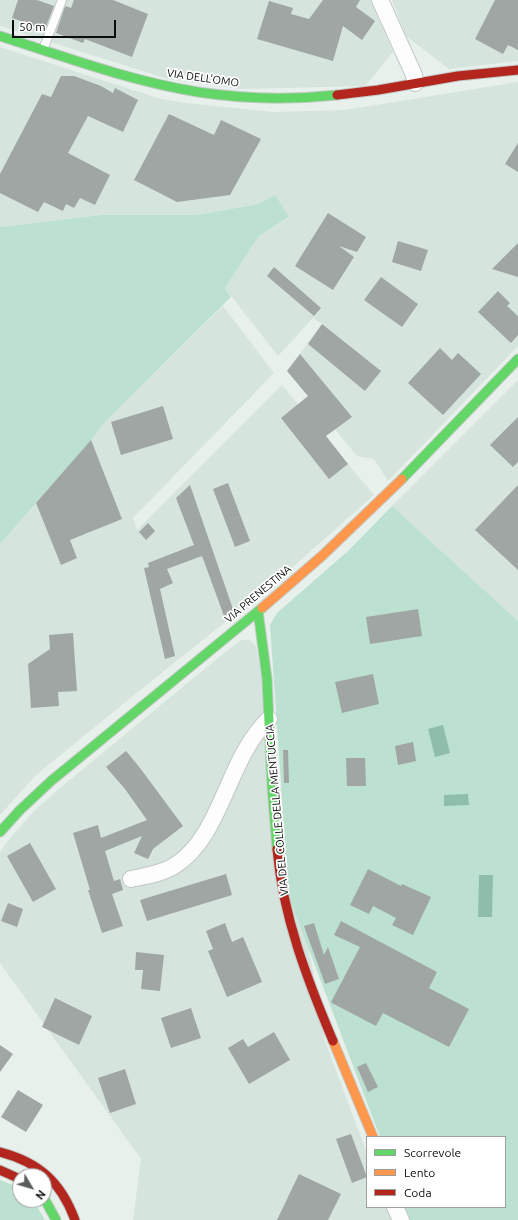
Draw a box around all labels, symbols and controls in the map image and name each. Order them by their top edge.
scale bar [14,12,118,38]
text: 50 m [19,20,46,33]
street label: VIA DELL'OMO [166,66,240,90]
street label: VIA PRENESTINA [222,562,294,626]
street label: VIA DEL COLLE DELLA MENTUCCIA [263,724,291,896]
legend [366,1136,506,1208]
text: Scorrevole [404,1146,461,1159]
text: Lento [404,1166,435,1179]
north arrow [12,1168,52,1208]
text: Coda [404,1186,432,1199]
text: N [33,1188,48,1202]

